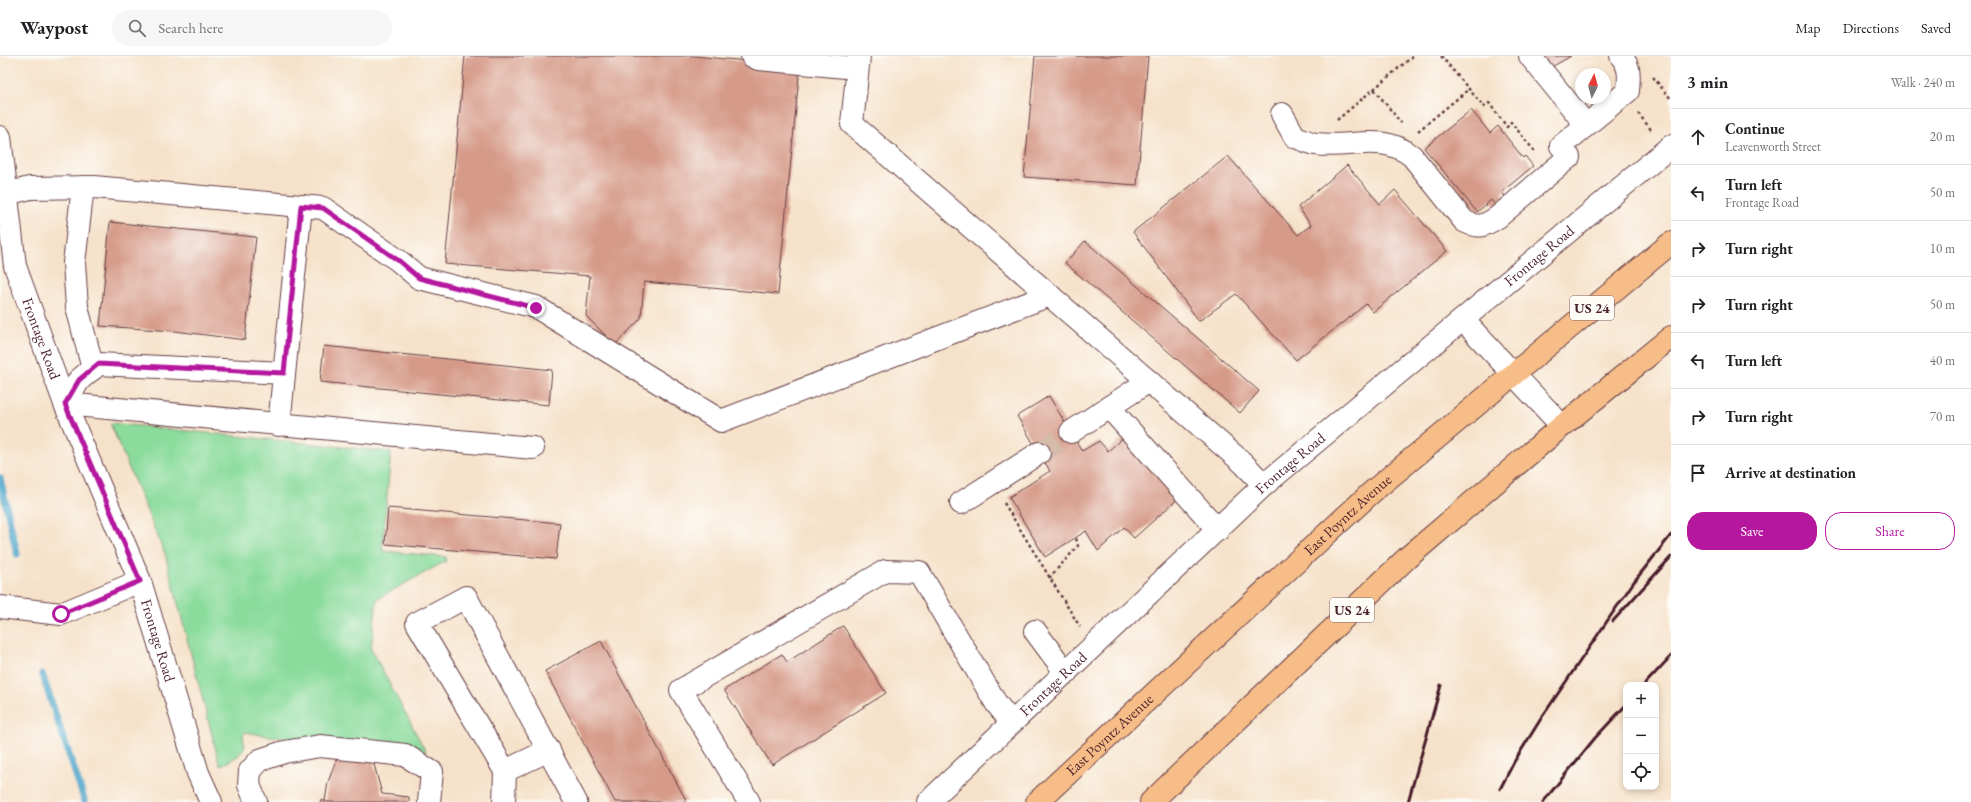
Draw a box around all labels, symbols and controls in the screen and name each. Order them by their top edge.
search box [112,10,392,46]
text: Waypost [20,15,88,40]
icon: search [126,17,148,39]
text: Search here [158,18,223,37]
text: Map [1795,19,1821,37]
text: Directions [1843,19,1899,37]
text: Saved [1921,19,1951,37]
north arrow [1575,68,1611,104]
text: 3 min [1687,71,1728,93]
text: Walk · 240 m [1891,74,1955,91]
text: Continue [1725,119,1785,138]
icon: ahead [1687,126,1709,148]
text: 20 m [1930,128,1955,145]
text: Leavenworth Street [1725,138,1821,155]
text: Turn left [1725,175,1782,194]
icon: left [1687,182,1709,204]
text: 50 m [1930,184,1955,201]
text: Frontage Road [1725,194,1799,211]
street label: Frontage Road [1500,220,1578,290]
icon: right [1687,238,1709,260]
text: Turn right [1725,239,1793,258]
text: 10 m [1930,240,1955,257]
icon: right [1687,294,1709,316]
street label: Frontage Road [18,295,65,382]
text: Turn right [1725,295,1793,314]
road number: US 24 [1570,296,1614,320]
text: 50 m [1930,296,1955,313]
route end [527,299,545,317]
icon: left [1687,350,1709,372]
text: Turn left [1725,351,1782,370]
text: 40 m [1930,352,1955,369]
icon: right [1687,406,1709,428]
text: Turn right [1725,407,1793,426]
text: 70 m [1930,408,1955,425]
street label: Frontage Road [1251,428,1329,498]
icon: arrive [1687,462,1709,484]
text: Arrive at destination [1725,463,1856,482]
street label: East Poyntz Avenue [1299,470,1395,559]
button: Save [1687,512,1817,550]
button: Share [1825,512,1955,550]
street label: Frontage Road [137,597,180,684]
road number: US 24 [1330,598,1374,622]
route start [52,605,70,623]
street label: Frontage Road [1015,647,1091,720]
map controls [1623,682,1659,790]
button: + [1623,682,1659,718]
street label: East Poyntz Avenue [1062,689,1157,779]
button: − [1623,718,1659,754]
button: locate [1623,754,1659,790]

